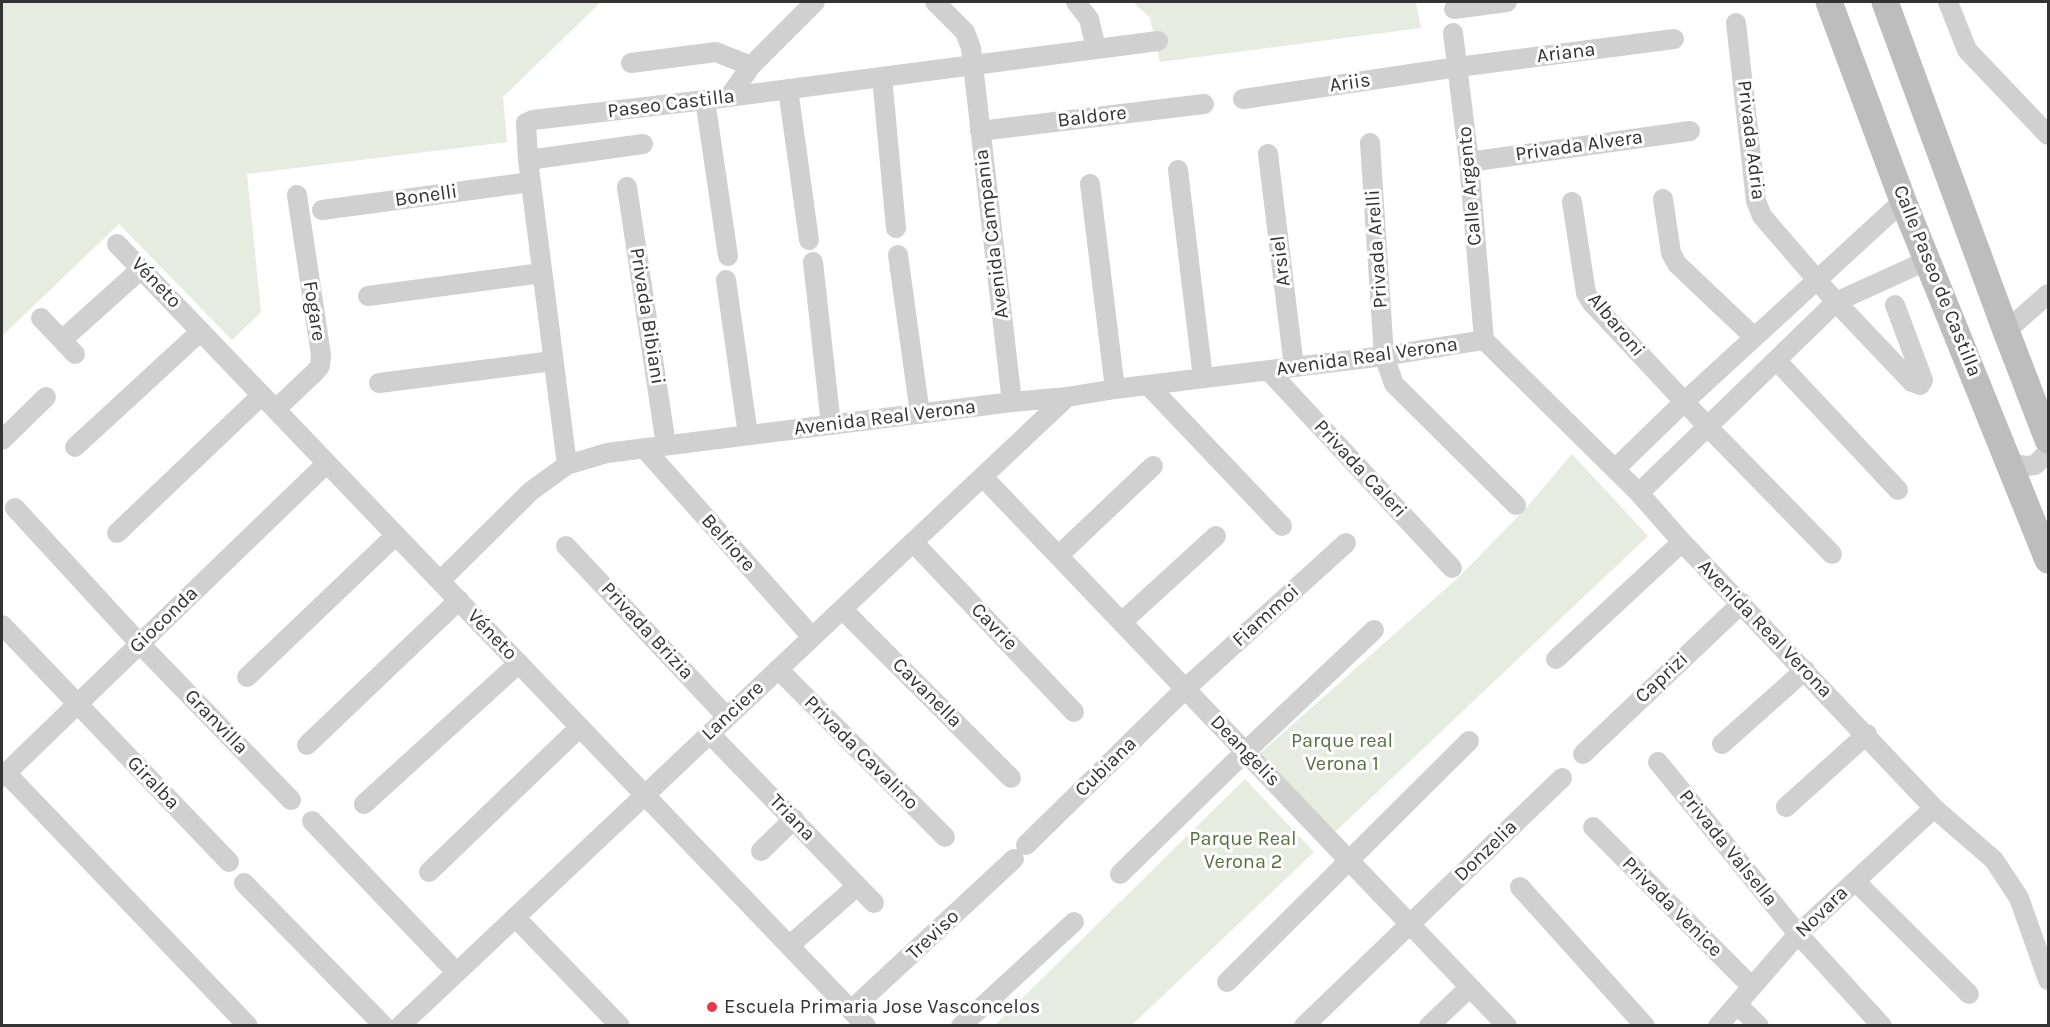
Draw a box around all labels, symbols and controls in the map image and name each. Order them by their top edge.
street label: Ariana [1535,38,1597,68]
street label: Ariis [1328,68,1372,98]
street label: Privada Adria [1732,79,1770,201]
street label: Paseo Castilla [606,84,736,124]
street label: Baldore [1056,101,1128,133]
street label: Calle Argento [1453,125,1487,247]
street label: Privada Alvera [1514,125,1644,167]
street label: Avenida Campania [970,148,1014,320]
street label: Bonelli [393,180,459,212]
street label: Calle Paseo de Castilla [1888,182,1986,380]
street label: Privada Arelli [1361,189,1393,309]
street label: Arsiel [1266,234,1296,288]
street label: Privada Bibiani [624,246,670,386]
street label: Véneto [126,252,186,314]
street label: Fogare [297,279,331,343]
street label: Albaroni [1582,288,1650,362]
street label: Avenida Real Verona [1275,332,1459,382]
street label: Avenida Real Verona [793,395,977,441]
street label: Privada Caleri [1309,415,1411,523]
street label: Belfiore [696,509,760,577]
street label: Avenida Real Verona [1693,555,1837,703]
street label: Privada Brizia [596,577,698,685]
street label: Fiammoi [1228,580,1304,652]
street label: Gioconda [125,582,203,658]
street label: Cavrie [966,598,1022,656]
street label: Véneto [462,604,522,666]
street label: Caprizi [1631,648,1693,708]
street label: Cavanella [887,653,967,733]
street label: Lanciere [697,676,769,746]
street label: Granvilla [179,684,253,760]
street label: Privada Cavalino [799,691,923,815]
street label: Deangelis [1205,710,1285,792]
park label: Parque real Verona 1 [1291,729,1393,776]
street label: Cubiana [1070,732,1142,802]
street label: Giralba [122,751,184,815]
street label: Privada Valsella [1674,785,1782,911]
street label: Triana [764,790,820,846]
street label: Donzelia [1449,815,1523,887]
park label: Parque Real Verona 2 [1189,827,1297,874]
street label: Privada Venice [1617,852,1727,962]
street label: Novara [1791,881,1853,943]
street label: Treviso [902,905,964,965]
place label: Escuela Primaria Jose Vasconcelos [724,995,1040,1019]
marker: Escuela Primaria Jose Vasconcelos [705,1000,719,1014]

